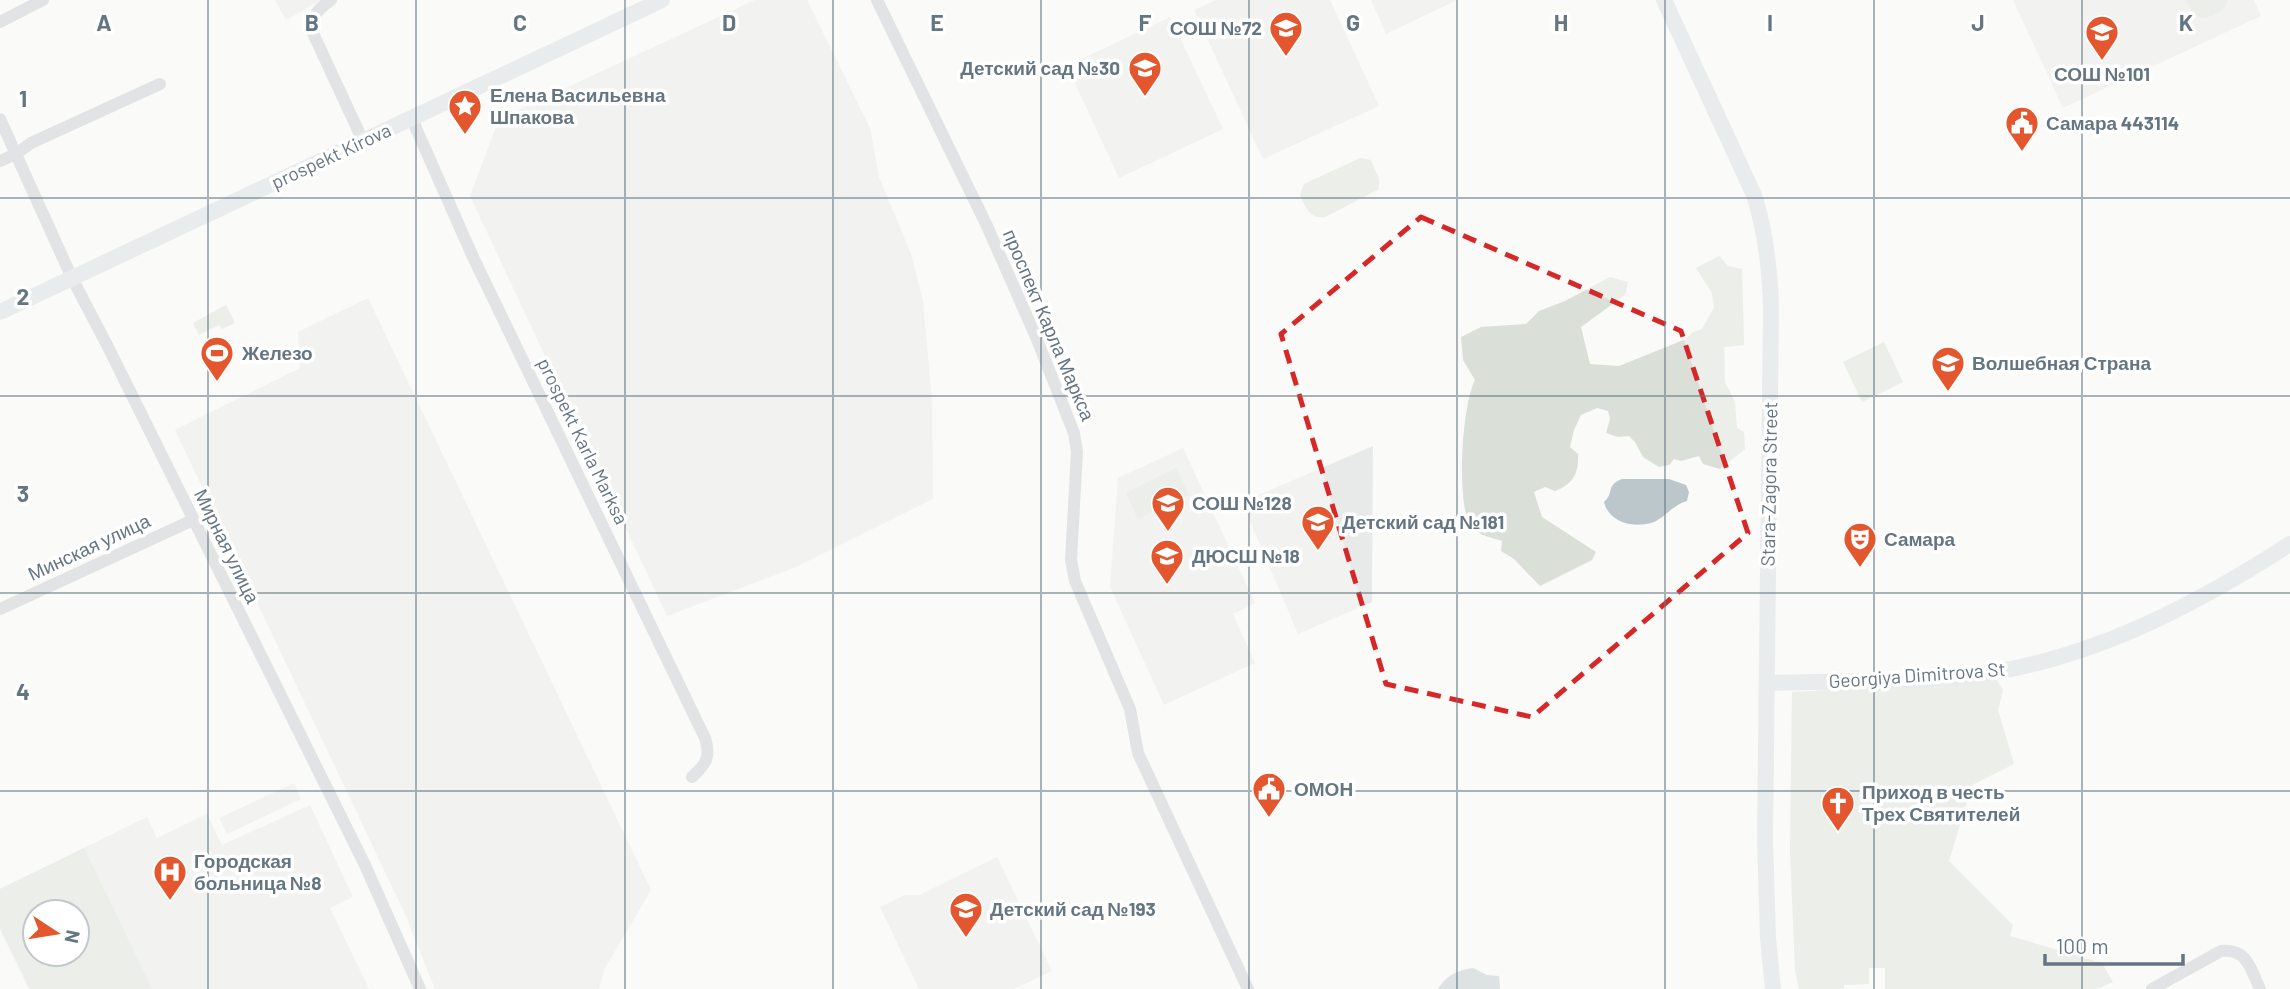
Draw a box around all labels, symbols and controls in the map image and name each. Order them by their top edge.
text: A [96,8,112,36]
text: B [305,8,319,36]
text: C [513,8,527,36]
text: D [722,8,736,36]
text: E [930,8,944,36]
text: F [1139,8,1152,36]
text: G [1346,8,1360,36]
text: H [1554,8,1568,36]
text: I [1767,8,1773,36]
text: J [1971,8,1985,36]
text: K [2179,8,2193,36]
school or university icon: СОШ №72 [1267,9,1305,58]
school or university icon: СОШ №101 [2083,13,2121,62]
place label: СОШ №72 [1170,16,1262,39]
school or university icon: Детский сад №30 [1126,49,1164,98]
place label: Детский сад №30 [960,56,1120,79]
place label: СОШ №101 [2054,62,2150,85]
place label: Елена Васильевна Шпакова [490,83,666,128]
text: 1 [19,84,27,112]
place icon: Елена Васильевна Шпакова [446,87,484,136]
public building icon: Самара 443114 [2003,104,2041,153]
place label: Самара 443114 [2046,111,2179,134]
street label: prospekt Kirova [267,118,394,193]
street label: проспект Карла Маркса [999,226,1100,424]
text: 2 [17,282,29,310]
sports icon: Железо [198,334,236,383]
place label: Железо [241,341,313,364]
school or university icon: Волшебная Страна [1929,344,1967,393]
place label: Волшебная Страна [1972,351,2151,374]
street label: prospekt Karla Marksa [533,354,634,528]
street label: Stara-Zagora Street [1756,401,1781,567]
text: 3 [17,479,29,507]
school or university icon: СОШ №128 [1149,484,1187,533]
street label: Мирная улица [190,485,265,607]
place label: СОШ №128 [1192,491,1292,514]
school or university icon: Детский сад №181 [1299,503,1337,552]
street label: Минская улица [24,508,154,585]
place label: Детский сад №181 [1342,510,1504,533]
theatre icon: Самара [1841,520,1879,569]
place label: Самара [1884,527,1955,550]
school or university icon: ДЮСШ №18 [1148,537,1186,586]
place label: ДЮСШ №18 [1192,544,1300,567]
street label: Georgiya Dimitrova St [1828,657,2006,692]
text: 4 [16,677,30,705]
public building icon: ОМОН [1250,770,1288,819]
place label: ОМОН [1294,777,1353,800]
place label: Приход в честь Трех Святителей [1862,780,2020,825]
church icon: Приход в честь Трех Святителей [1819,784,1857,833]
place label: Городская больница №8 [194,849,322,894]
hospital icon: Городская больница №8 [151,853,189,902]
school or university icon: Детский сад №193 [947,890,985,939]
place label: Детский сад №193 [990,897,1156,920]
north arrow [21,898,91,968]
scale bar [2045,922,2183,966]
text: N [61,928,86,945]
text: 100 m [2056,933,2109,958]

